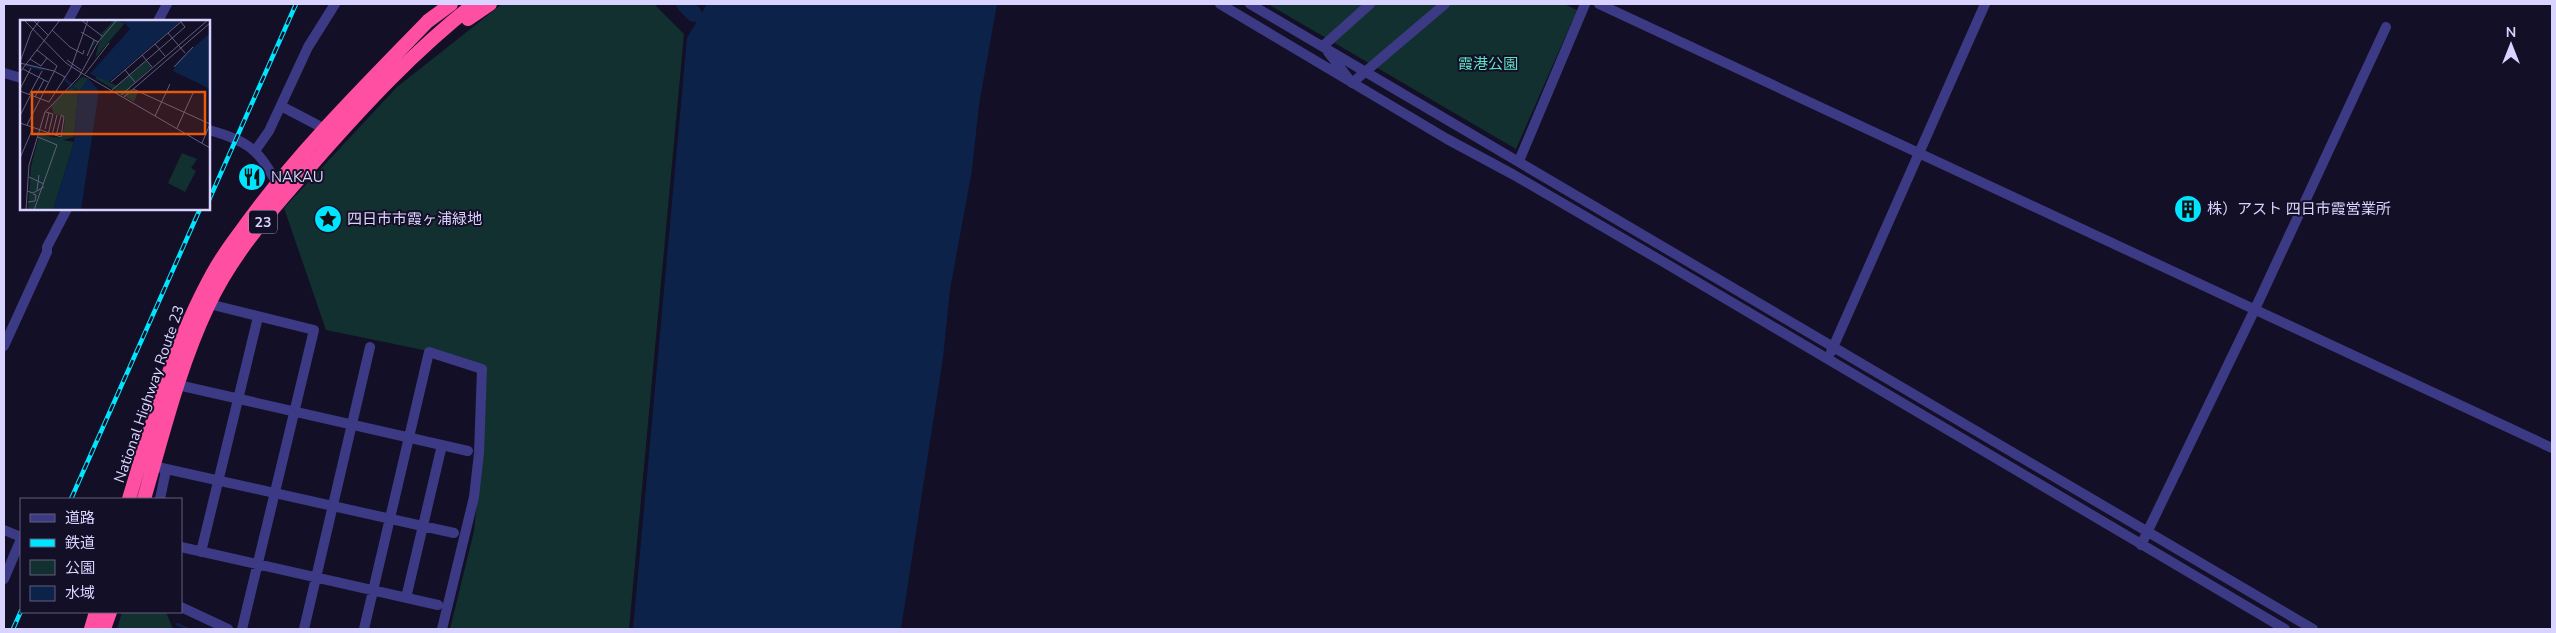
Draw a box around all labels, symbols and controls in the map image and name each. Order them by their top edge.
inset map [20,20,210,210]
north arrow [2486,20,2536,70]
text: N [2506,23,2516,42]
park label: 霞港公園 [1458,54,1518,74]
restaurant icon: NAKAU [237,162,267,192]
place label: NAKAU [271,167,324,187]
building icon: 株）アスト 四日市霞営業所 [2173,194,2203,224]
place label: 株）アスト 四日市霞営業所 [2207,199,2391,219]
place icon: 四日市市霞ヶ浦緑地 [313,204,343,234]
place label: 四日市市霞ヶ浦緑地 [347,209,482,229]
road number: 23 [249,210,277,233]
street label: National Highway Route 23 [109,303,189,485]
legend [20,498,182,613]
text: 道路 [65,508,95,528]
text: 鉄道 [65,533,95,553]
text: 公園 [65,558,95,578]
text: 水域 [65,583,95,603]

